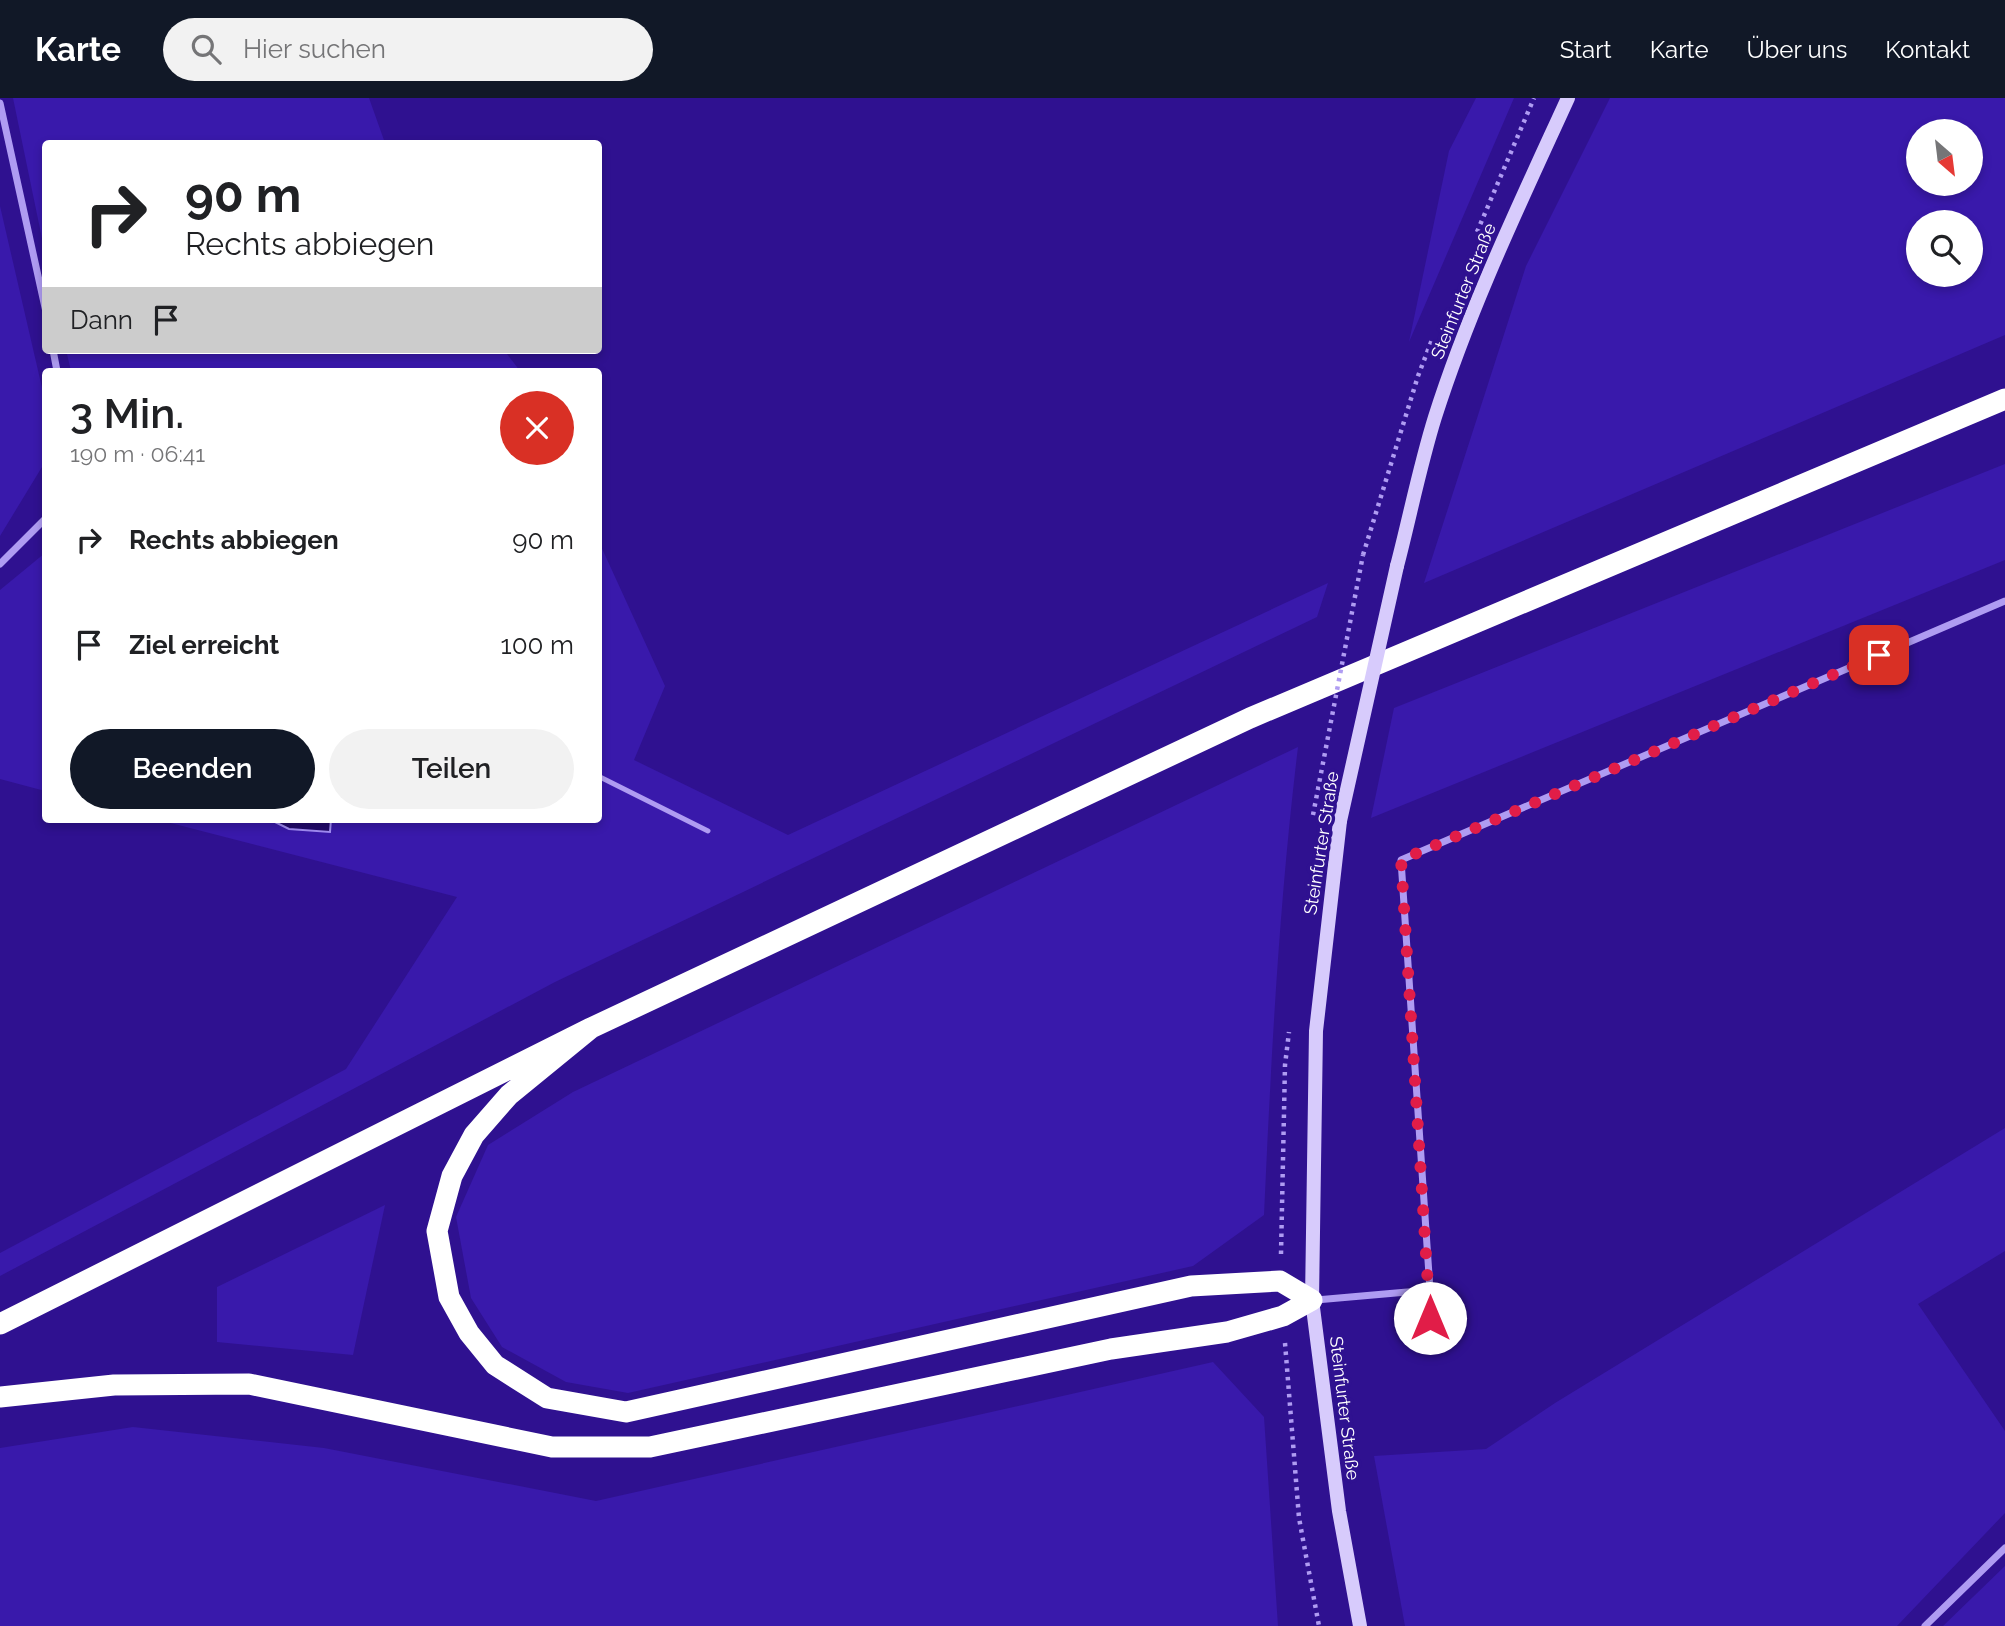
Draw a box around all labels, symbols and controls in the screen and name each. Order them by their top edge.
search box [163,18,653,81]
text: Karte [35,30,121,69]
icon: search [187,30,225,68]
text: Hier suchen [243,34,386,64]
text: Start [1560,35,1612,64]
text: Karte [1650,35,1709,64]
text: Über uns [1747,35,1847,64]
text: Kontakt [1885,35,1970,64]
north arrow [1906,119,1983,196]
map controls [1906,119,1983,287]
text: 90 m [185,166,301,223]
icon: right [70,168,161,259]
button: search [1906,210,1983,287]
street label: Steinfurter Straße [1426,220,1500,362]
text: Rechts abbiegen [185,225,434,262]
icon: arrive [147,301,185,339]
text: Dann [70,305,133,335]
text: 3 Min. [70,389,184,438]
button: close [500,391,574,465]
text: 190 m · 06:41 [70,440,205,467]
icon: right [70,521,108,559]
text: Rechts abbiegen [129,525,339,555]
text: 90 m [512,525,574,555]
pin [1849,625,1909,685]
icon: arrive [70,626,108,664]
text: Ziel erreicht [129,630,279,660]
text: 100 m [501,630,574,660]
icon: arrive [1860,636,1898,674]
button: Beenden [70,729,315,809]
button: Teilen [329,729,574,809]
street label: Steinfurter Straße [1299,769,1343,916]
position arrow [1393,1281,1467,1355]
street label: Steinfurter Straße [1326,1335,1364,1482]

